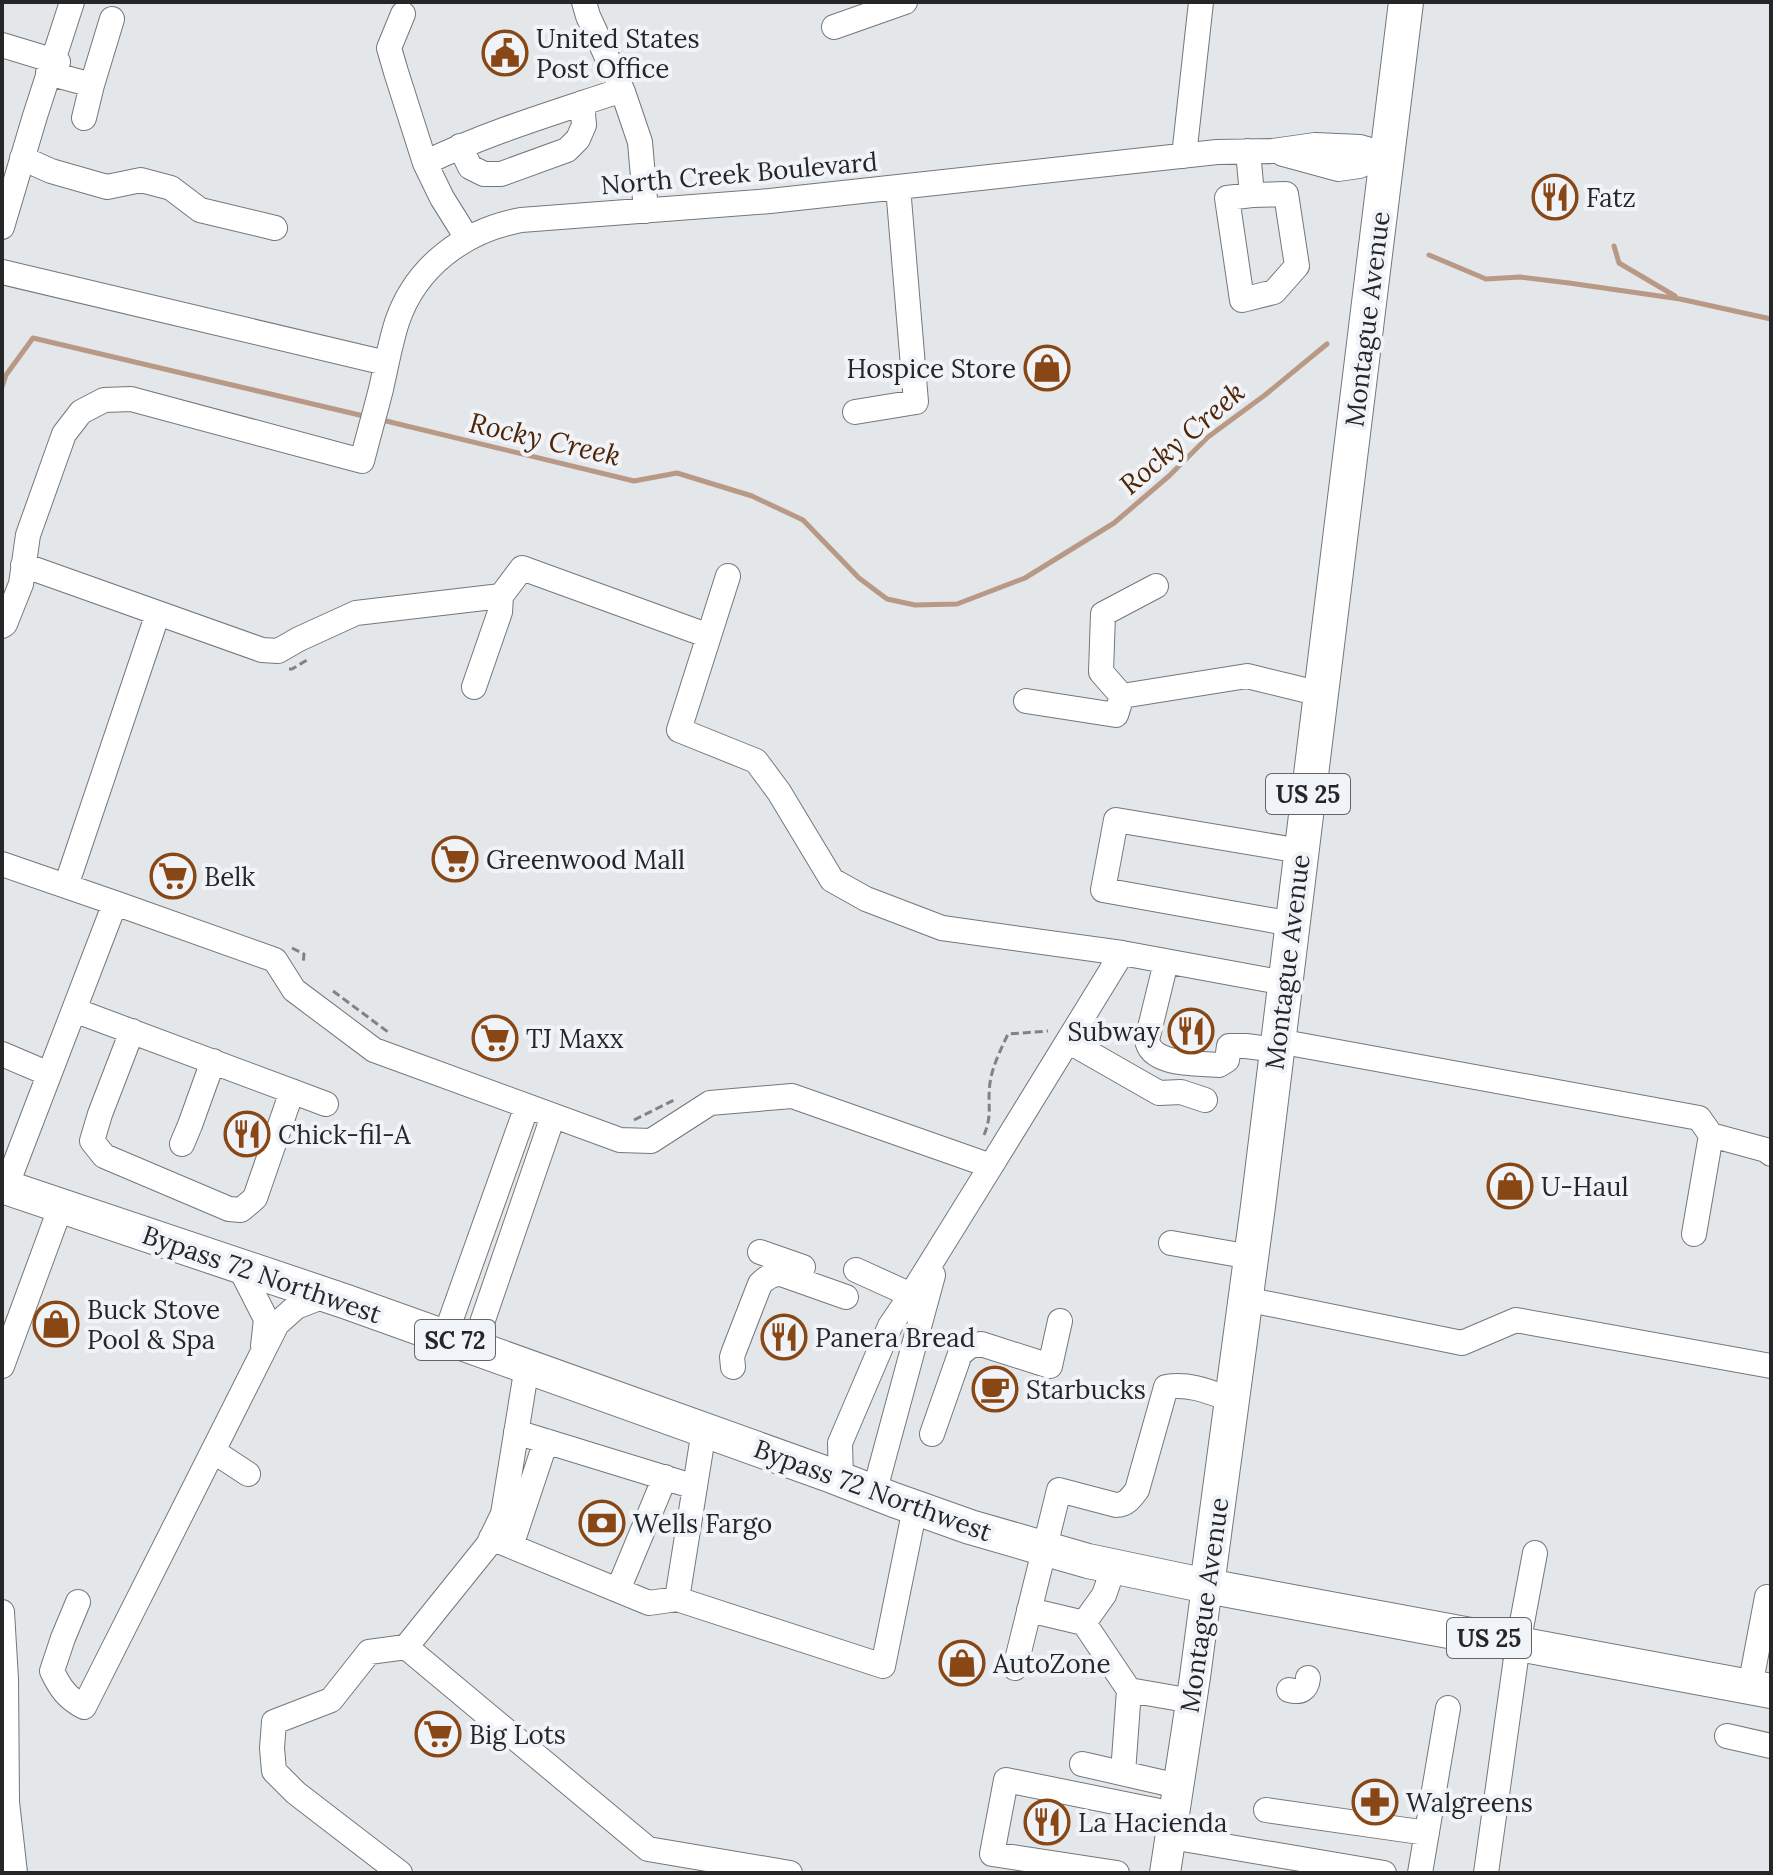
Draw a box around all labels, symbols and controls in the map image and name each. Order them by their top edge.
place label: United States Post Office [536,22,700,85]
public building icon: United States Post Office [481,29,529,77]
street label: North Creek Boulevard [599,144,879,202]
restaurant icon: Fatz [1531,173,1579,221]
place label: Fatz [1586,181,1636,214]
street label: Montague Avenue [1337,209,1397,429]
shop icon: Hospice Store [1023,344,1071,392]
place label: Hospice Store [847,352,1016,385]
water label: Rocky Creek [1112,374,1252,502]
water label: Rocky Creek [466,404,624,474]
road number: US 25 [1266,774,1350,814]
supermarket icon: Greenwood Mall [431,835,479,883]
place label: Greenwood Mall [486,843,685,876]
supermarket icon: Belk [149,852,197,900]
street label: Montague Avenue [1257,852,1317,1072]
place label: Belk [204,860,255,893]
restaurant icon: Subway [1167,1007,1215,1055]
supermarket icon: TJ Maxx [471,1014,519,1062]
place label: Subway [1067,1015,1160,1048]
place label: TJ Maxx [526,1022,624,1055]
restaurant icon: Chick-fil-A [223,1110,271,1158]
place label: Chick-fil-A [278,1118,411,1151]
shop icon: U-Haul [1486,1162,1534,1210]
place label: U-Haul [1541,1170,1629,1203]
street label: Bypass 72 Northwest [138,1218,386,1330]
place label: Buck Stove Pool & Spa [87,1293,220,1356]
shop icon: Buck Stove Pool & Spa [32,1300,80,1348]
restaurant icon: Panera Bread [760,1313,808,1361]
road number: SC 72 [415,1320,495,1360]
place label: Panera Bread [815,1321,975,1354]
cafe icon: Starbucks [971,1365,1019,1413]
place label: Starbucks [1026,1373,1146,1406]
street label: Bypass 72 Northwest [750,1432,996,1548]
street label: Montague Avenue [1173,1495,1235,1715]
bank icon: Wells Fargo [578,1499,626,1547]
place label: Wells Fargo [633,1507,772,1540]
road number: US 25 [1447,1618,1531,1658]
shop icon: AutoZone [938,1639,986,1687]
place label: AutoZone [992,1647,1110,1680]
supermarket icon: Big Lots [414,1710,462,1758]
place label: Big Lots [469,1718,566,1751]
pharmacy icon: Walgreens [1351,1778,1399,1826]
place label: Walgreens [1406,1786,1533,1819]
restaurant icon: La Hacienda [1023,1798,1071,1846]
place label: La Hacienda [1078,1806,1227,1839]

